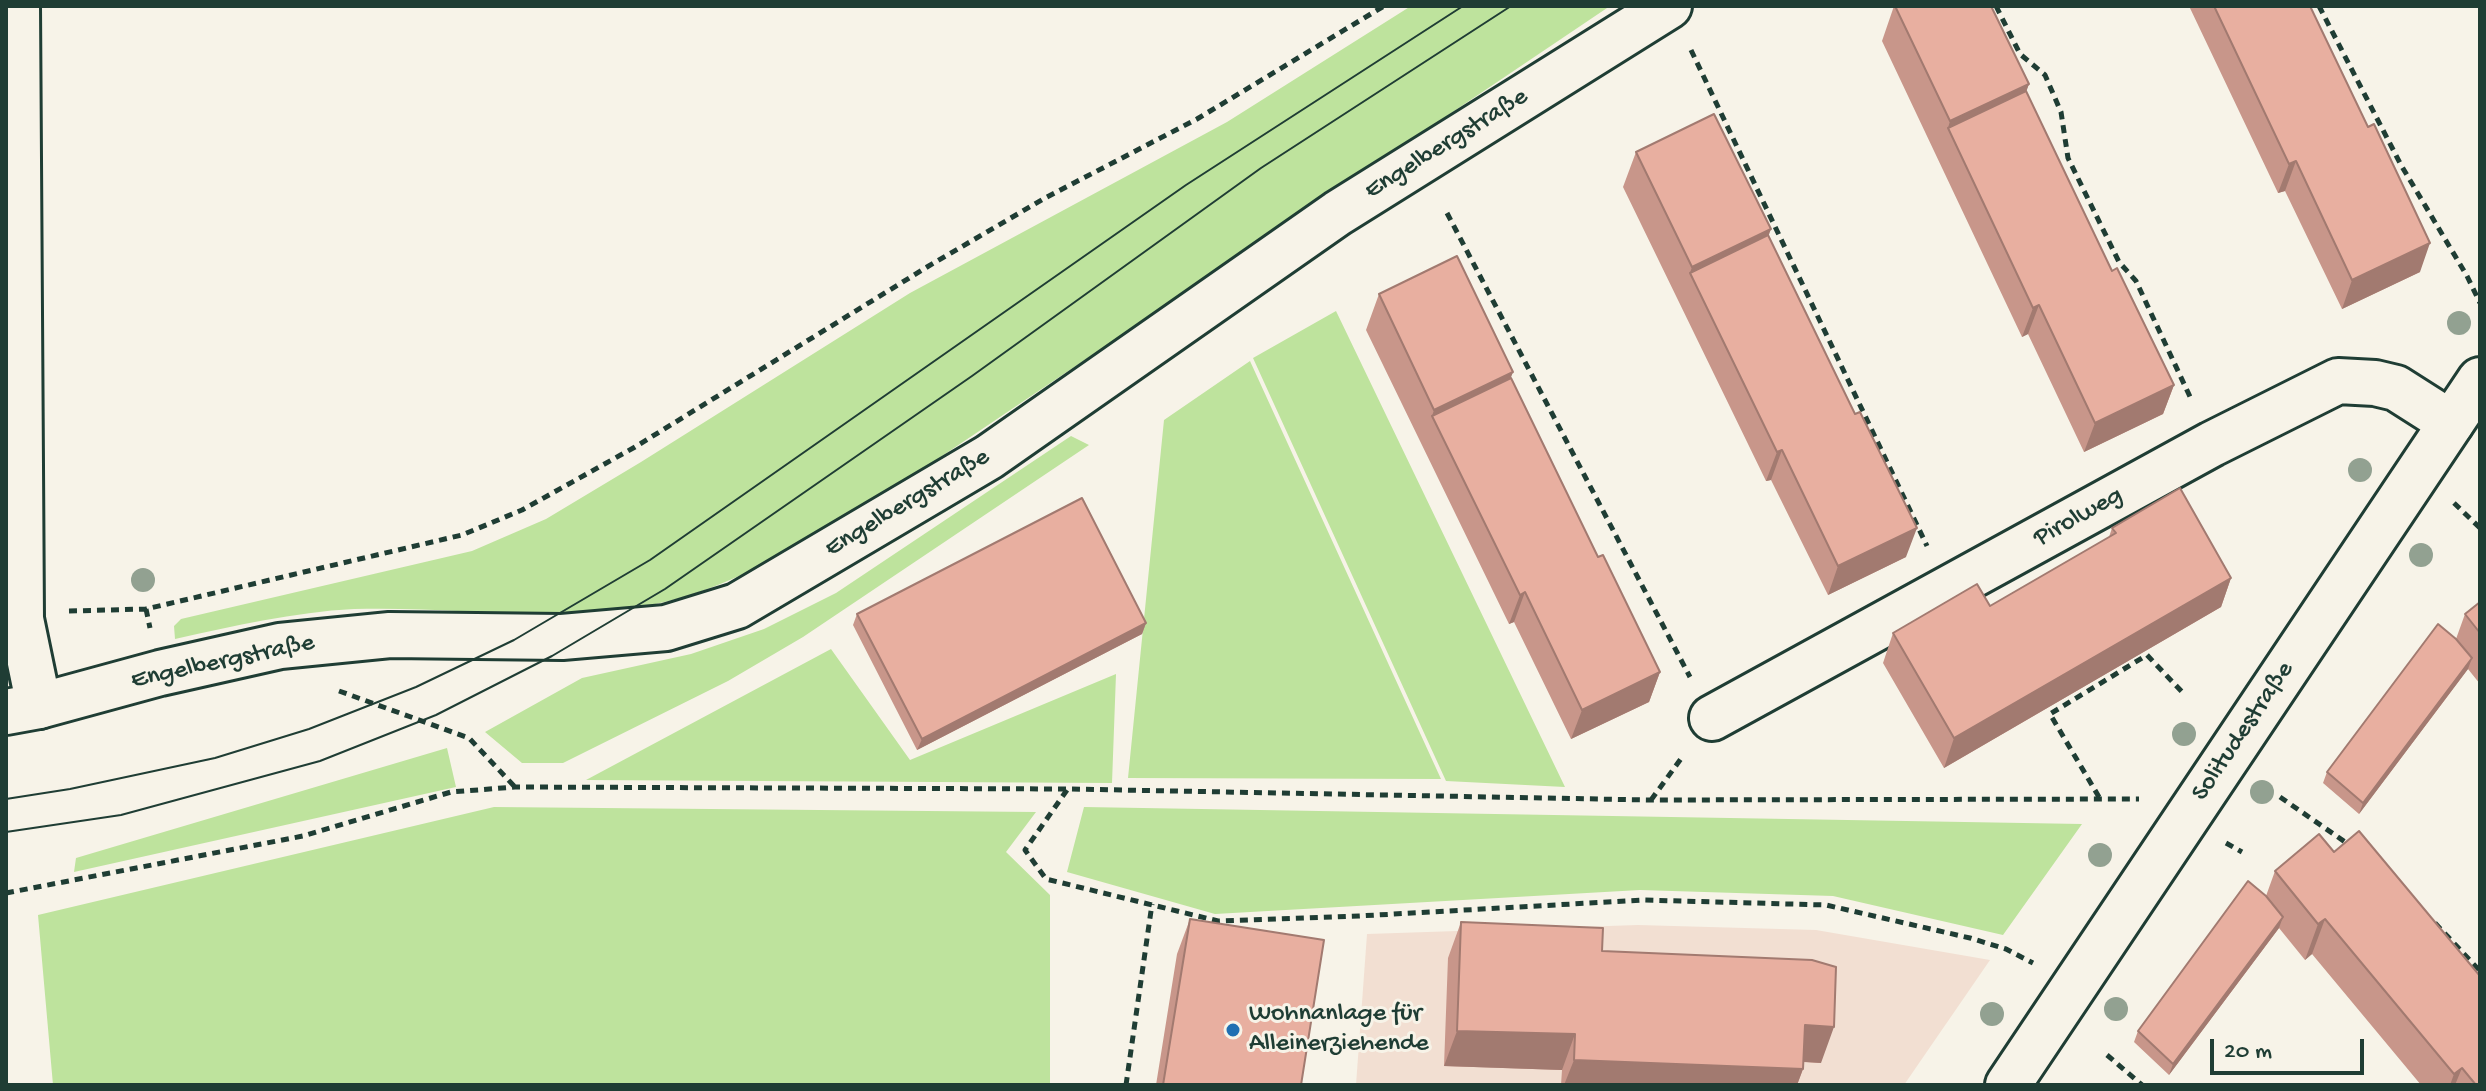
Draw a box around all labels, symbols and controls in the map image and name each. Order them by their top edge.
street label: Engelbergstraße [1360,82,1534,208]
street label: Engelbergstraße [820,443,996,565]
street label: Pirolweg [2029,481,2129,555]
street label: Engelbergstraße [128,628,318,698]
street label: Solitudestraße [2186,656,2302,808]
place label: Wohnanlage für Alleinerziehende [1249,999,1429,1060]
marker: Wohnanlage für Alleinerziehende [1224,1021,1242,1039]
scale bar [2214,1023,2368,1073]
text: 20 m [2224,1038,2272,1067]

